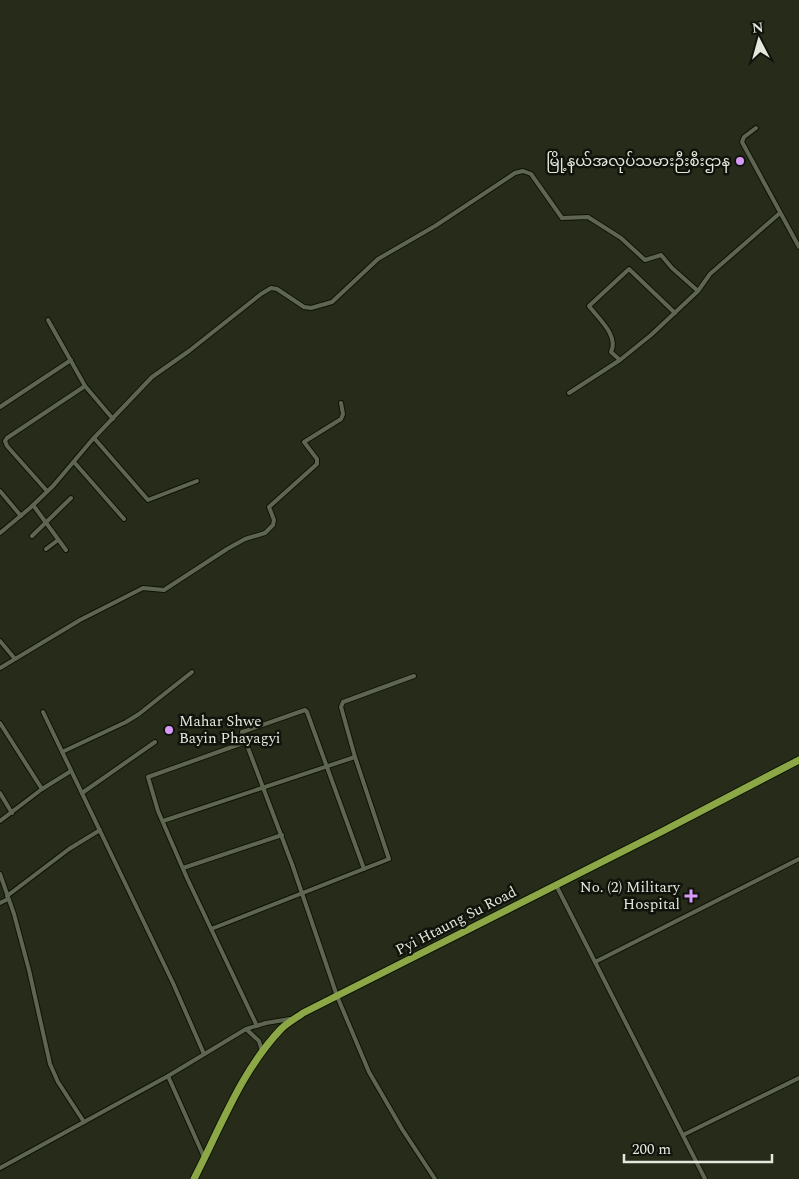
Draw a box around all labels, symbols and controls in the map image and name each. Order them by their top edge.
north arrow [734,15,784,65]
text: N [751,17,764,39]
place label: မြို့နယ်အလုပ်သမားဉီးစီးဌာန [546,150,730,173]
marker: မြို့နယ်အလုပ်သမားဉီးစီးဌာန [734,155,746,167]
place label: Mahar Shwe Bayin Phayagyi [179,710,281,750]
marker: Mahar Shwe Bayin Phayagyi [163,724,175,736]
place label: No. (2) Military Hospital [580,876,681,916]
street label: Pyi Htaung Su Road [391,881,521,961]
marker: No. (2) Military Hospital [684,889,698,903]
scale bar [624,1132,772,1164]
text: 200 m [632,1138,671,1161]

